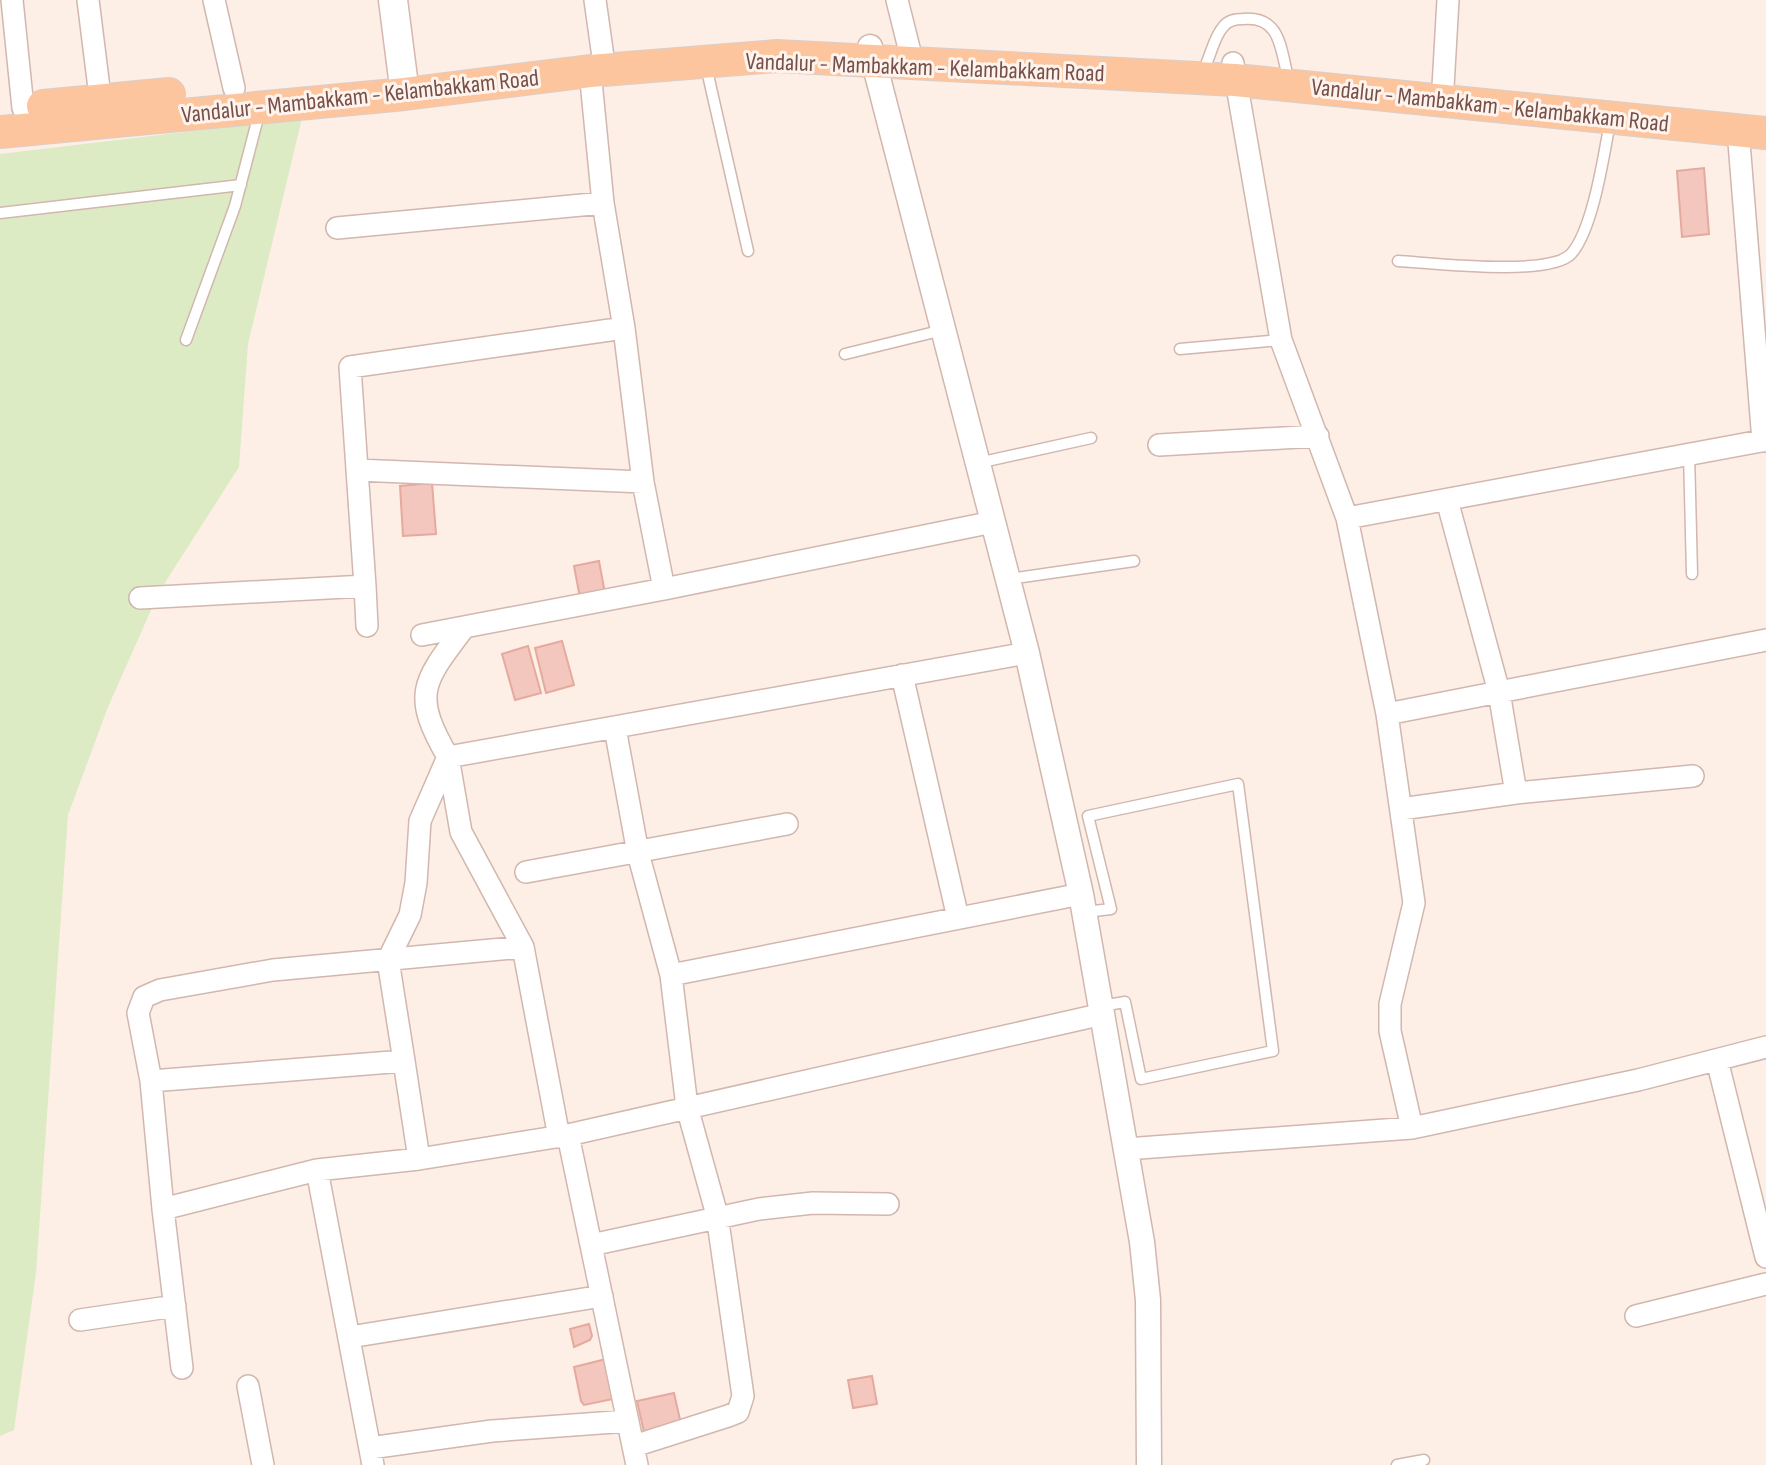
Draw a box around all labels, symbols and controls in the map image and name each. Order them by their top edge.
street label: Vandalur - Mambakkam - Kelambakkam Road [745,47,1105,88]
street label: Vandalur - Mambakkam - Kelambakkam Road [180,63,540,130]
street label: Vandalur - Mambakkam - Kelambakkam Road [1310,72,1670,139]

